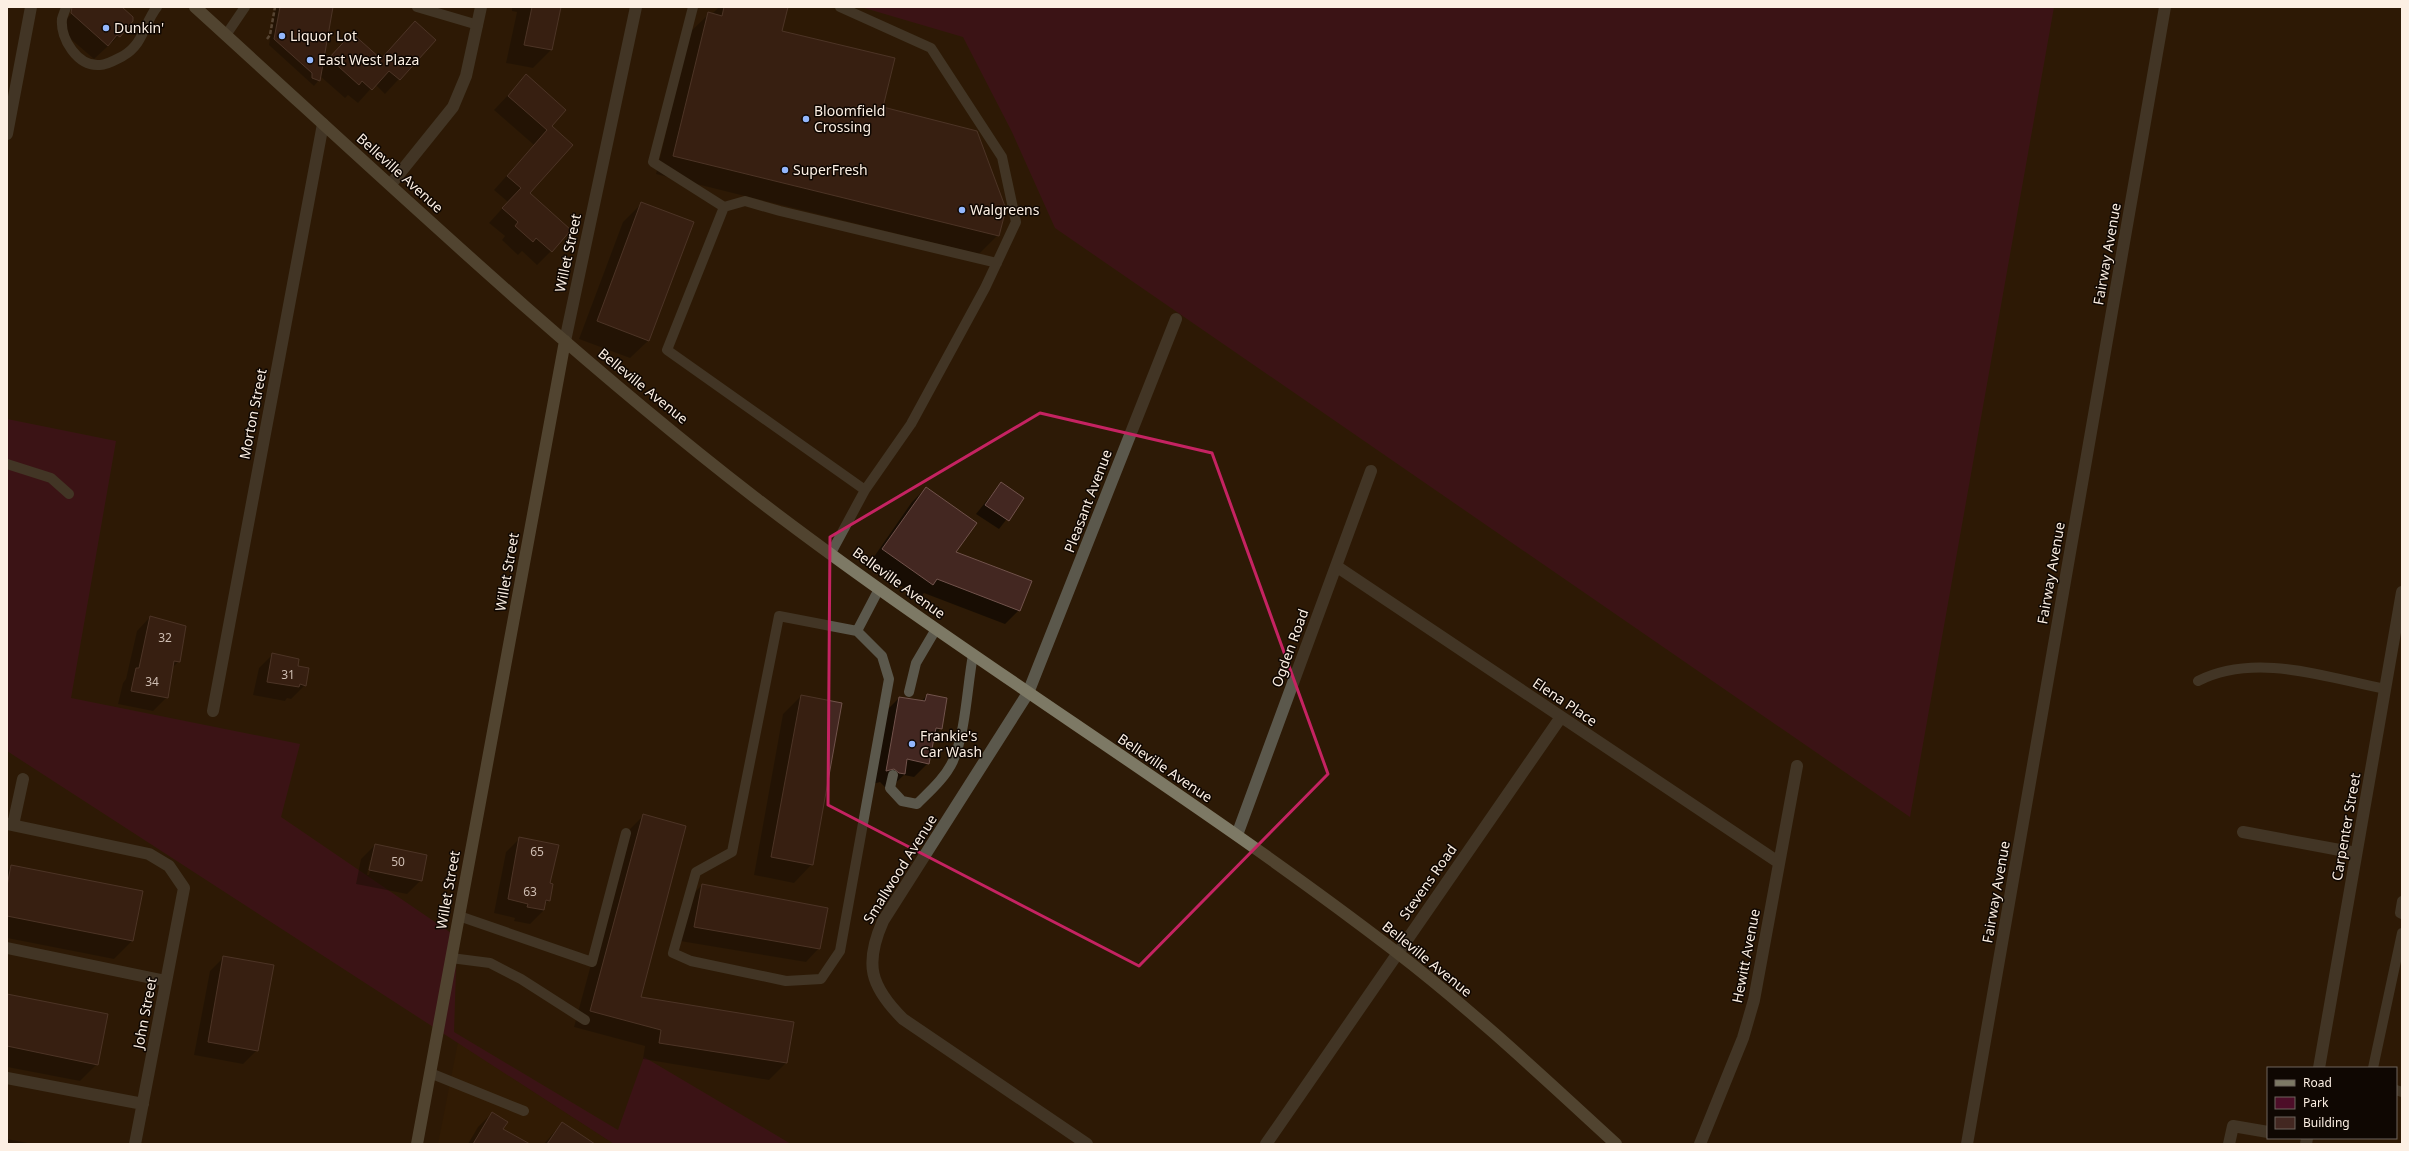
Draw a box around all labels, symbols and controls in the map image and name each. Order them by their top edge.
place label: Dunkin' [114,18,164,37]
marker: Dunkin' [101,23,111,33]
place label: Liquor Lot [290,26,357,45]
marker: Liquor Lot [277,31,287,41]
place label: East West Plaza [318,50,419,69]
marker: East West Plaza [305,55,315,65]
place label: Bloomfield Crossing [814,101,885,136]
marker: Bloomfield Crossing [801,114,811,124]
street label: Belleville Avenue [353,129,448,217]
place label: SuperFresh [793,160,868,179]
marker: SuperFresh [780,165,790,175]
place label: Walgreens [970,200,1040,219]
street label: Fairway Avenue [2088,201,2125,306]
marker: Walgreens [957,205,967,215]
street label: Willet Street [550,212,585,294]
street label: Belleville Avenue [594,343,692,428]
street label: Morton Street [234,367,271,461]
street label: Pleasant Avenue [1059,446,1116,555]
street label: Fairway Avenue [2032,520,2069,625]
street label: Willet Street [490,531,523,613]
street label: Belleville Avenue [849,542,950,623]
street label: Ogden Road [1267,606,1312,690]
house number: 32 [158,629,172,646]
house number: 31 [281,666,295,683]
house number: 34 [145,673,159,690]
street label: Elena Place [1529,673,1601,730]
place label: Frankie's Car Wash [920,726,982,761]
street label: Belleville Avenue [1114,729,1216,806]
marker: Frankie's Car Wash [907,739,917,749]
street label: Carpenter Street [2327,772,2364,882]
street label: Smallwood Avenue [858,811,941,927]
street label: Fairway Avenue [1977,839,2014,944]
street label: Stevens Road [1395,840,1461,923]
house number: 65 [530,843,544,860]
street label: Willet Street [431,849,464,931]
house number: 50 [391,853,405,870]
house number: 63 [523,883,537,900]
street label: Hewitt Avenue [1727,907,1764,1005]
street label: Belleville Avenue [1378,916,1476,1001]
street label: John Street [128,976,161,1052]
legend [2267,1067,2397,1139]
text: Road [2303,1074,2332,1091]
text: Park [2303,1094,2329,1111]
text: Building [2303,1114,2350,1131]

